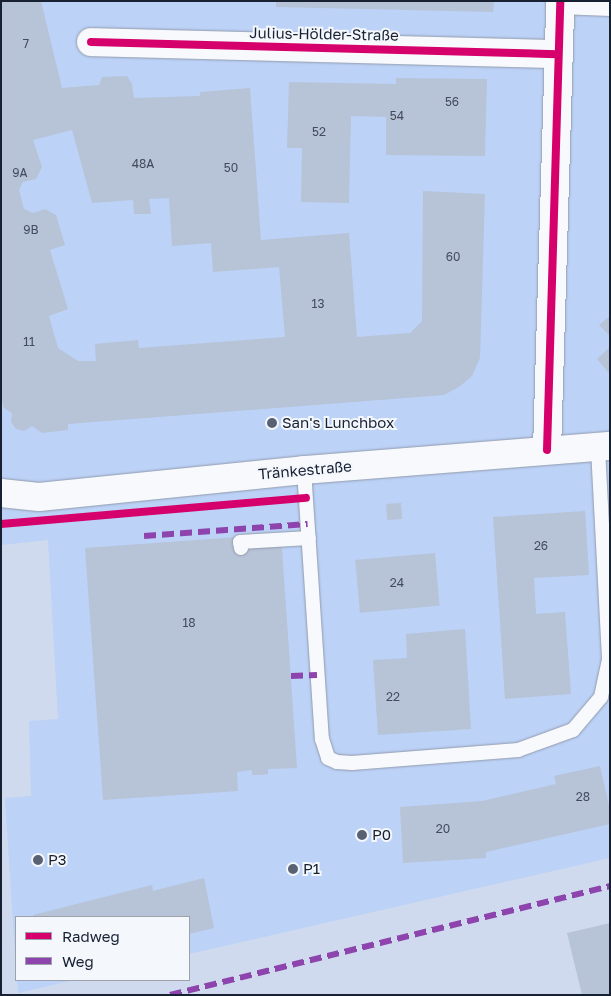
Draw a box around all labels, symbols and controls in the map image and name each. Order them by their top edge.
street label: Julius-Hölder-Straße [249,24,399,44]
house number: 7 [23,37,29,51]
house number: 56 [445,95,459,109]
house number: 54 [390,109,404,123]
house number: 52 [312,125,326,139]
house number: 48A [132,157,154,171]
house number: 50 [224,161,238,175]
house number: 9A [12,166,28,180]
house number: 9B [23,223,39,237]
house number: 60 [446,250,460,264]
house number: 13 [312,297,324,311]
house number: 11 [23,335,35,349]
place label: San's Lunchbox [282,414,394,432]
marker: San's Lunchbox [266,417,278,429]
street label: Tränkestraße [258,457,352,483]
house number: 26 [534,539,548,553]
house number: 24 [390,576,404,590]
house number: 18 [182,616,196,630]
house number: 22 [386,690,400,704]
house number: 28 [576,790,590,804]
house number: 20 [436,822,450,836]
place label: P0 [372,826,391,844]
marker: P0 [356,829,368,841]
place label: P3 [48,851,67,869]
marker: P3 [32,854,44,866]
place label: P1 [303,860,320,878]
marker: P1 [287,863,299,875]
legend [15,916,190,981]
text: Radweg [62,927,120,945]
text: Weg [62,952,94,970]

